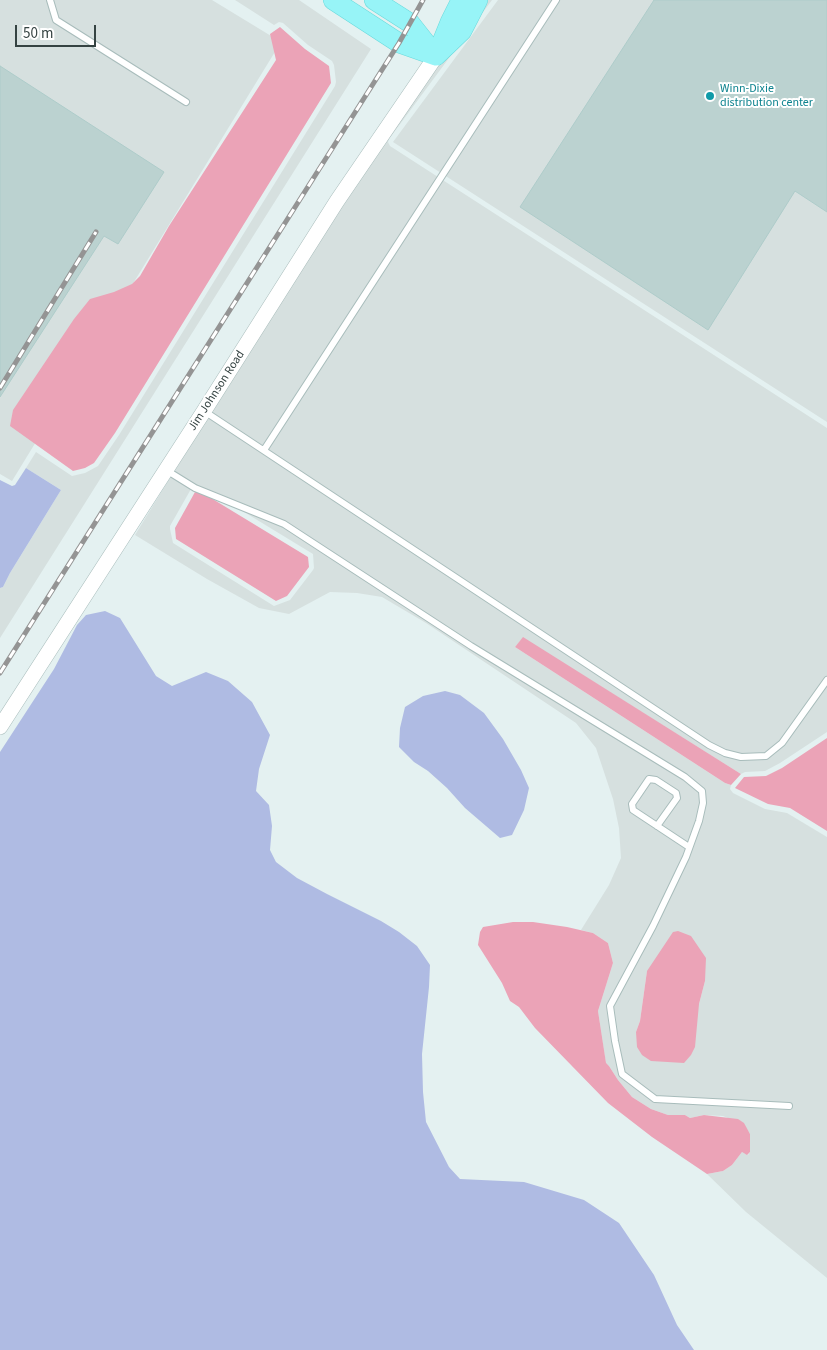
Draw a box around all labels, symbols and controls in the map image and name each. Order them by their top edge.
scale bar [18,15,99,47]
text: 50 m [23,23,53,44]
place label: Winn-Dixie distribution center [720,82,813,110]
marker: Winn-Dixie distribution center [704,90,716,102]
street label: Jim Johnson Road [186,348,248,434]

